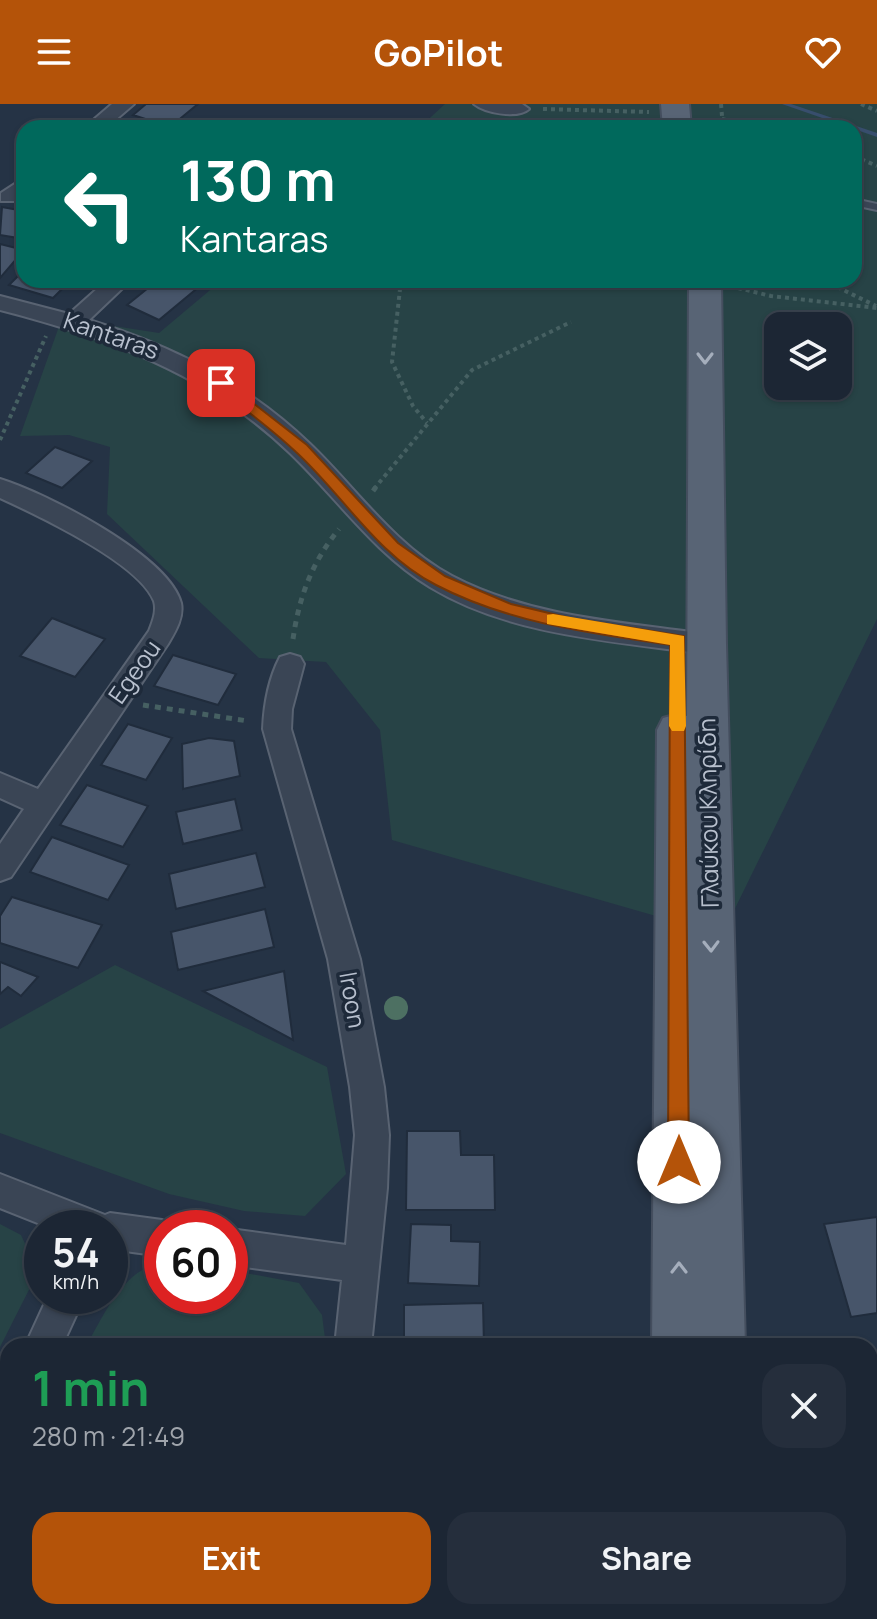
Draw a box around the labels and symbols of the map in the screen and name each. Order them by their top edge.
street label: Kantaras [59,303,164,366]
pin [187,349,255,417]
one-way arrow [696,352,714,365]
street label: Egeou [100,633,167,709]
street label: Γλαύκου Κληρίδη [689,718,726,908]
one-way arrow [703,940,720,953]
street label: Iroon [332,969,375,1031]
position arrow [637,1120,721,1204]
speed limit sign: 60 [144,1210,248,1314]
one-way arrow [670,1261,688,1274]

